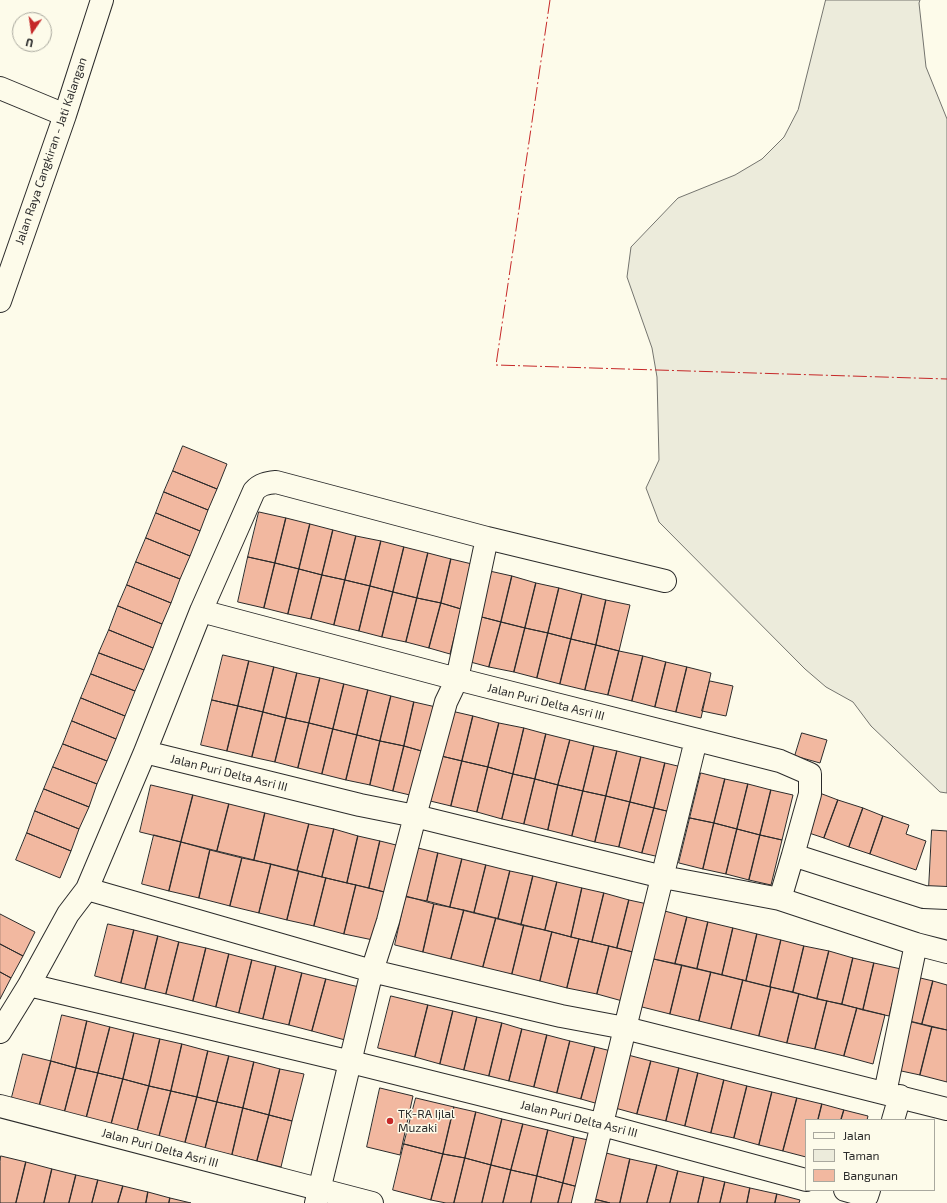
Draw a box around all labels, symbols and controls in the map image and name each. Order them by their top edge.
north arrow [12,12,52,52]
text: U [24,36,35,50]
street label: Jalan Raya Cangkiran - Jati Kalangan [12,55,90,247]
street label: Jalan Puri Delta Asri III [486,680,606,724]
street label: Jalan Puri Delta Asri III [169,751,289,795]
street label: Jalan Puri Delta Asri III [519,1097,639,1141]
place label: TK-RA Ijlal Muzaki [398,1107,455,1135]
marker: TK-RA Ijlal Muzaki [385,1116,395,1126]
legend [805,1119,935,1191]
street label: Jalan Puri Delta Asri III [100,1126,220,1170]
text: Jalan [843,1128,871,1142]
text: Taman [843,1148,880,1162]
text: Bangunan [843,1168,898,1182]

